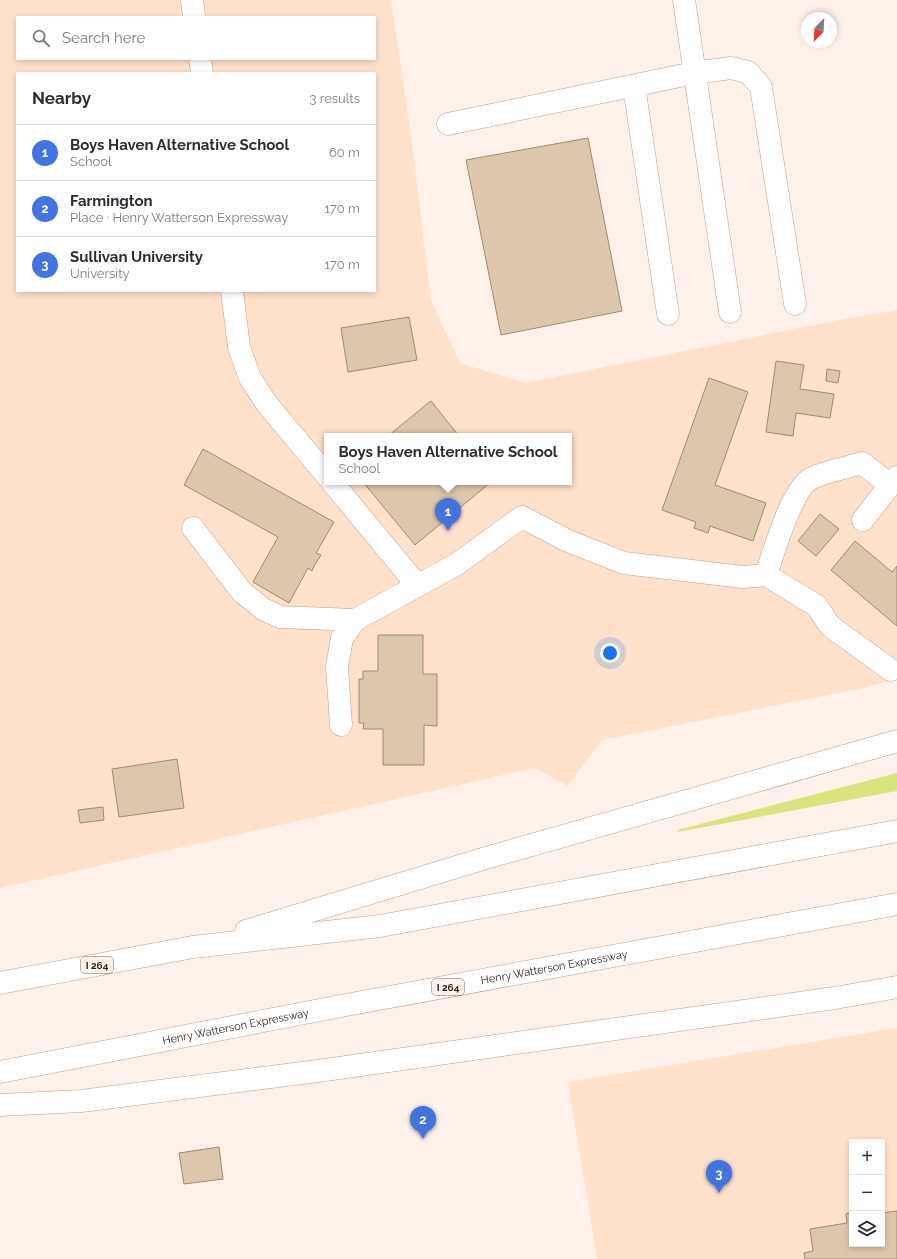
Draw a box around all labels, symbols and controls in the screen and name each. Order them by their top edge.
north arrow [801,12,837,48]
search box [16,16,376,60]
icon: search [30,27,52,49]
text: Search here [62,29,145,47]
text: Nearby [32,88,91,108]
text: 3 results [310,91,360,106]
text: Boys Haven Alternative School [70,136,289,154]
text: 1 [42,145,48,160]
text: 60 m [329,145,360,160]
text: School [70,154,112,169]
text: Farmington [70,192,153,210]
text: 2 [41,201,49,216]
text: 170 m [324,201,360,216]
text: Place · Henry Watterson Expressway [70,210,288,225]
text: Sullivan University [70,248,203,266]
text: 3 [41,257,49,272]
text: 170 m [324,257,360,272]
text: University [70,266,130,281]
popup [324,433,572,485]
text: Boys Haven Alternative School [338,443,558,461]
text: School [338,461,380,476]
pin: 1 [435,498,461,531]
your location [600,643,620,663]
street label: Henry Watterson Expressway [480,947,629,987]
road number: I 264 [81,957,113,973]
road number: I 264 [432,979,464,995]
street label: Henry Watterson Expressway [161,1006,310,1047]
pin: 2 [410,1106,436,1139]
map controls [849,1139,885,1247]
button: + [849,1139,885,1175]
pin: 3 [706,1160,732,1193]
button: − [849,1175,885,1211]
button: layers [849,1211,885,1247]

